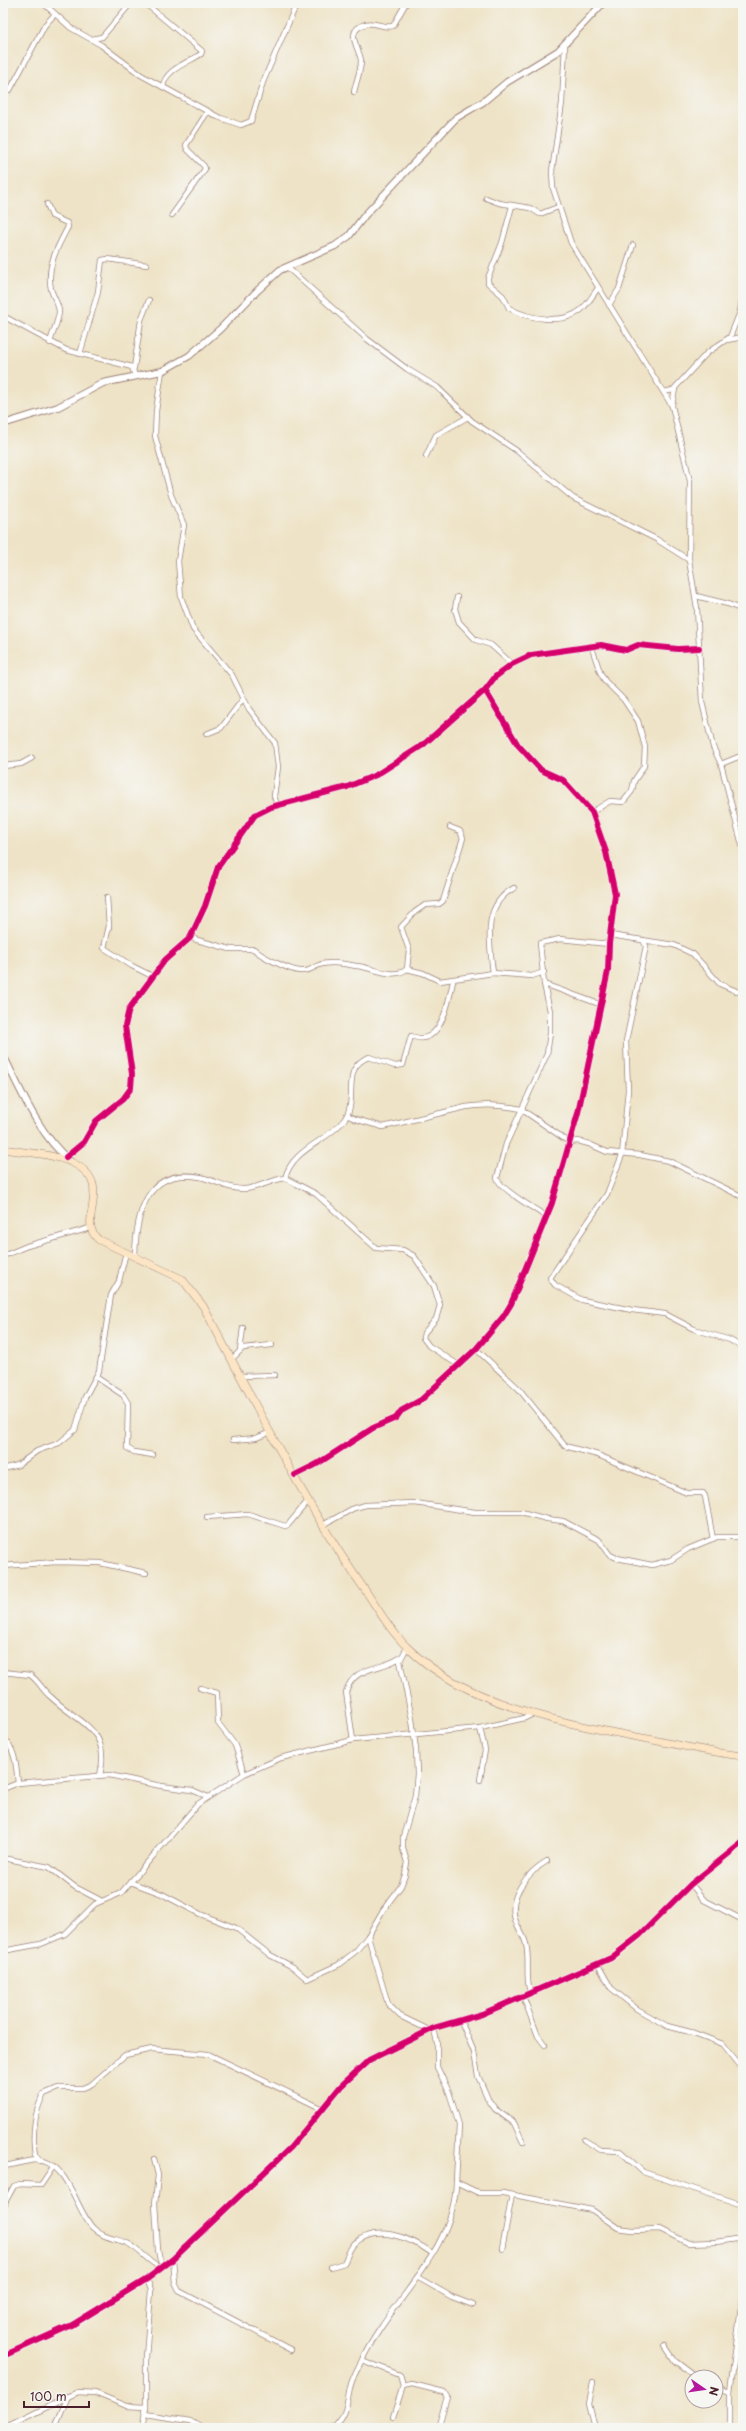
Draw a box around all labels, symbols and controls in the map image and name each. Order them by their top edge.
north arrow [684,2369,724,2409]
scale bar [24,2383,89,2409]
text: N [705,2385,723,2398]
text: 100 m [30,2387,67,2405]

